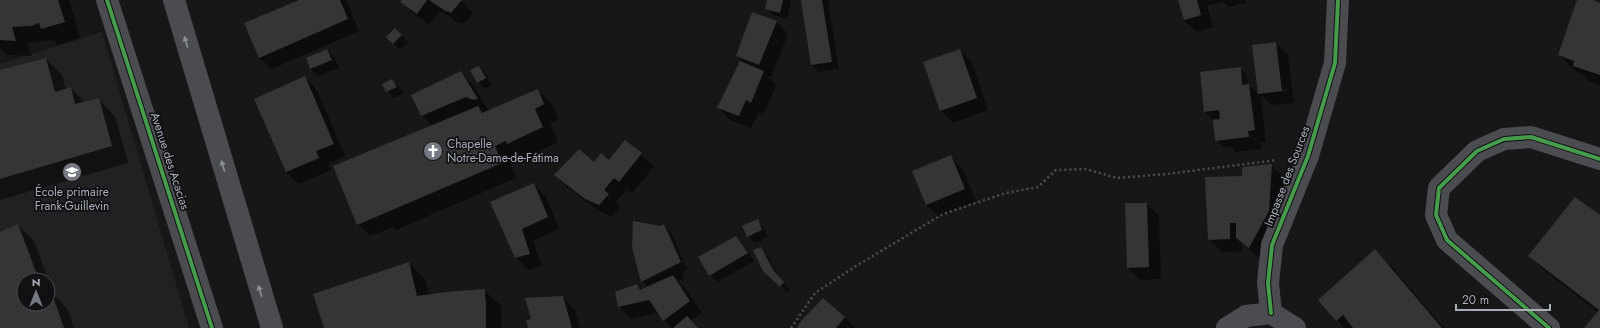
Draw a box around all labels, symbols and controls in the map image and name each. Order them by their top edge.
one-way arrow [183,35,189,47]
street label: Avenue des Acacias [146,110,194,212]
street label: Impasse des Sources [1260,123,1314,229]
place label: Chapelle Notre-Dame-de-Fátima [447,135,559,167]
church icon: Chapelle Notre-Dame-de-Fátima [422,140,444,162]
one-way arrow [220,160,226,172]
school or university icon: École primaire Frank-Guillevin [61,161,83,183]
place label: École primaire Frank-Guillevin [35,183,109,215]
north arrow [16,272,56,312]
text: N [32,274,40,290]
one-way arrow [257,284,263,296]
scale bar [1456,286,1550,312]
text: 20 m [1462,291,1489,309]

